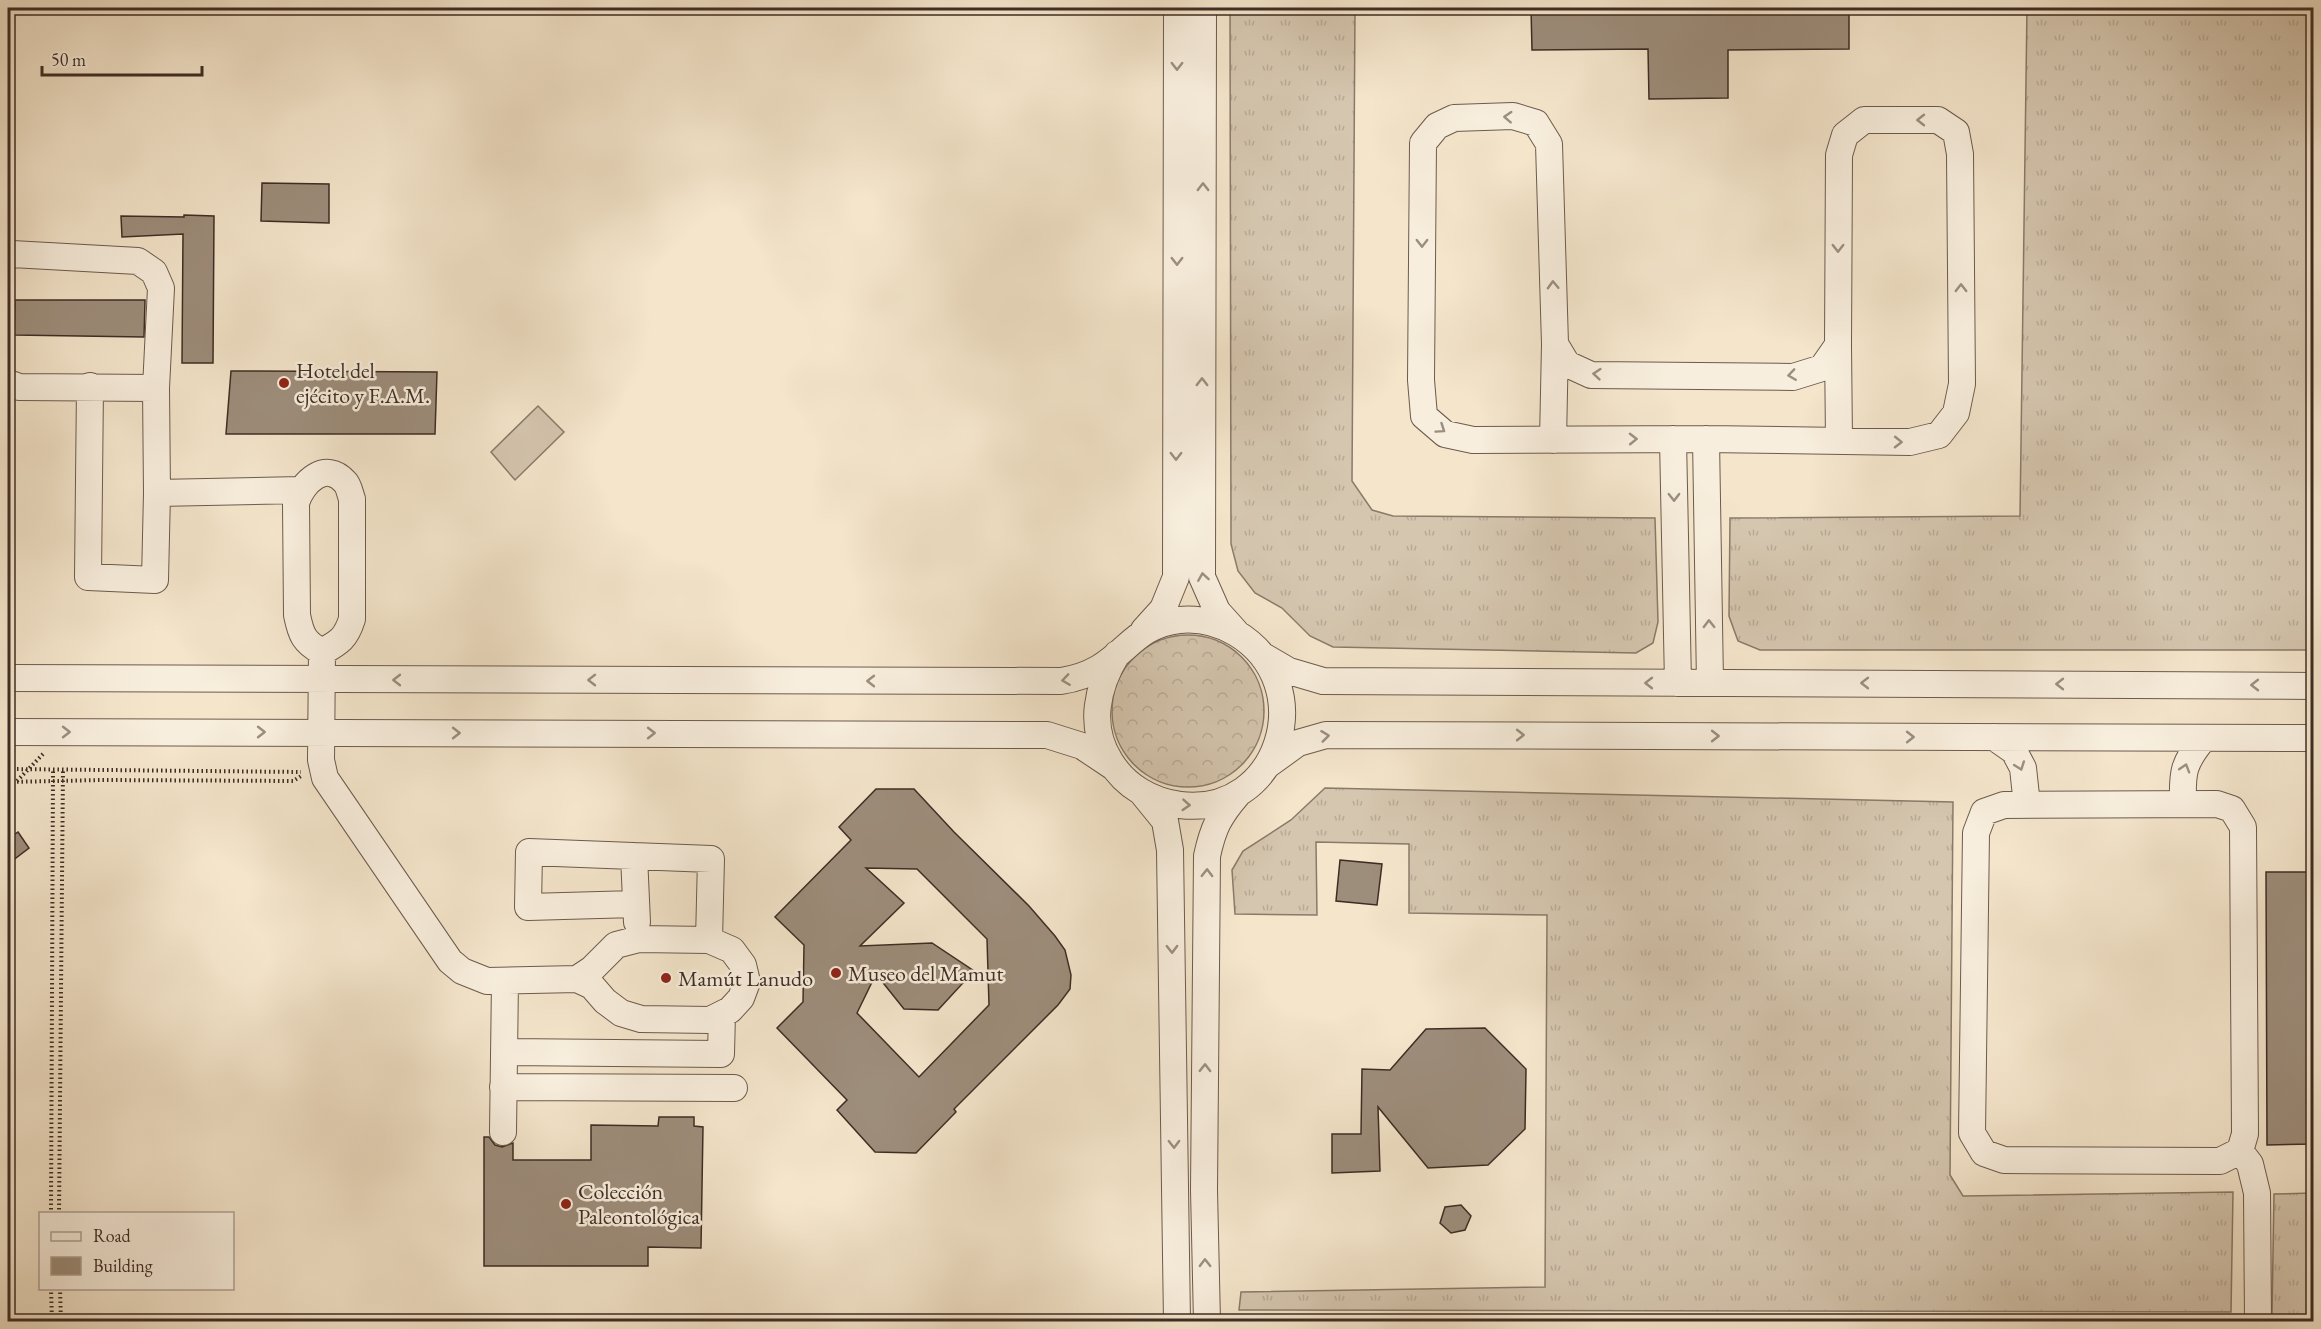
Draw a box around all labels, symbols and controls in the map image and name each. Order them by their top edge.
scale bar [42,39,202,77]
text: 50 m [51,48,86,71]
one-way arrow [1171,61,1183,70]
one-way arrow [1504,111,1513,124]
one-way arrow [1917,114,1926,126]
one-way arrow [1197,182,1209,191]
one-way arrow [1416,239,1428,248]
one-way arrow [1832,243,1844,252]
one-way arrow [1171,256,1183,265]
one-way arrow [1547,281,1560,290]
one-way arrow [1955,284,1967,293]
place label: Hotel del ejécito y F.A.M. [296,356,430,410]
one-way arrow [1593,368,1602,381]
one-way arrow [1787,369,1797,381]
marker: Hotel del ejécito y F.A.M. [277,376,291,390]
one-way arrow [1196,377,1208,386]
one-way arrow [1435,422,1446,433]
one-way arrow [1628,433,1637,445]
one-way arrow [1893,436,1902,448]
one-way arrow [1170,451,1182,460]
one-way arrow [1668,493,1680,502]
one-way arrow [1198,572,1210,581]
one-way arrow [1703,620,1715,629]
one-way arrow [1061,673,1070,685]
one-way arrow [392,674,401,686]
one-way arrow [587,674,596,686]
one-way arrow [866,675,875,687]
one-way arrow [1645,676,1654,689]
one-way arrow [1861,677,1870,690]
one-way arrow [2056,678,2065,690]
one-way arrow [2251,679,2260,691]
one-way arrow [61,726,70,738]
one-way arrow [256,726,265,738]
one-way arrow [451,727,460,739]
one-way arrow [646,727,655,739]
one-way arrow [1515,729,1524,741]
one-way arrow [1320,730,1330,743]
one-way arrow [1710,730,1719,742]
one-way arrow [1905,731,1914,743]
one-way arrow [2012,760,2025,771]
one-way arrow [2178,763,2190,774]
one-way arrow [1181,798,1190,811]
one-way arrow [1201,869,1213,878]
one-way arrow [1165,944,1178,953]
place label: Museo del Mamut [848,959,1003,988]
place label: Mamút Lanudo [678,964,813,993]
marker: Museo del Mamut [829,966,843,980]
marker: Mamút Lanudo [659,971,673,985]
one-way arrow [1199,1064,1211,1073]
one-way arrow [1168,1139,1181,1148]
place label: Colección Paleontológica [578,1177,700,1231]
marker: Colección Paleontológica [559,1197,573,1211]
legend [39,1212,234,1290]
text: Road [93,1224,132,1247]
text: Building [93,1254,153,1277]
one-way arrow [1199,1259,1212,1268]

